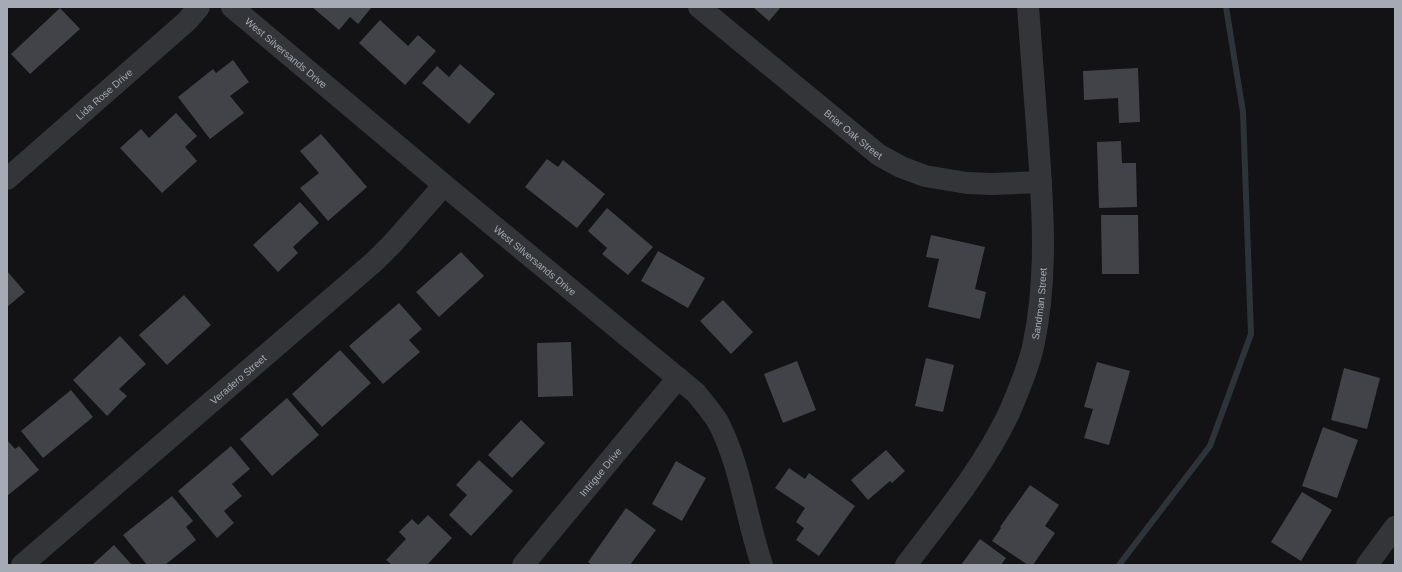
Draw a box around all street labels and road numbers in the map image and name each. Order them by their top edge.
street label: West Silversands Drive [243,15,330,90]
street label: Lida Rose Drive [74,66,135,122]
street label: Briar Oak Street [822,107,884,161]
street label: West Silversands Drive [492,223,579,298]
street label: Sandman Street [1029,267,1048,341]
street label: Veradero Street [208,352,268,406]
street label: Intrigue Drive [577,445,624,498]

